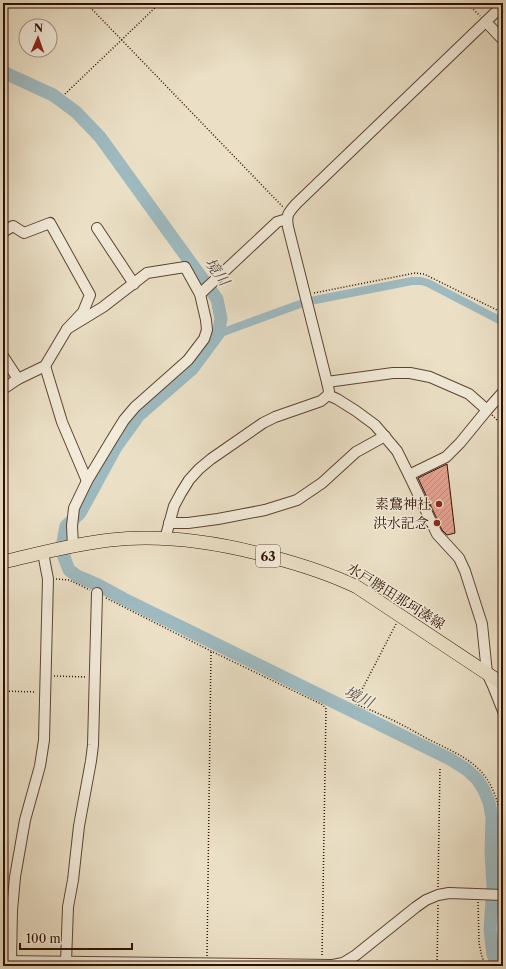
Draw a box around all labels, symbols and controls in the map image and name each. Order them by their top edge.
north arrow [18,18,58,58]
text: N [33,21,44,35]
water label: 境川 [201,254,235,291]
place label: 素鵞神社 [375,495,431,513]
marker: 素鵞神社 [434,499,444,509]
place label: 洪水記念 [373,514,429,532]
marker: 洪水記念 [432,518,442,528]
road number: 63 [256,545,280,567]
street label: 水戸勝田那珂湊線 [344,559,448,633]
water label: 境川 [342,681,379,713]
scale bar [20,925,132,951]
text: 100 m [26,931,61,946]

